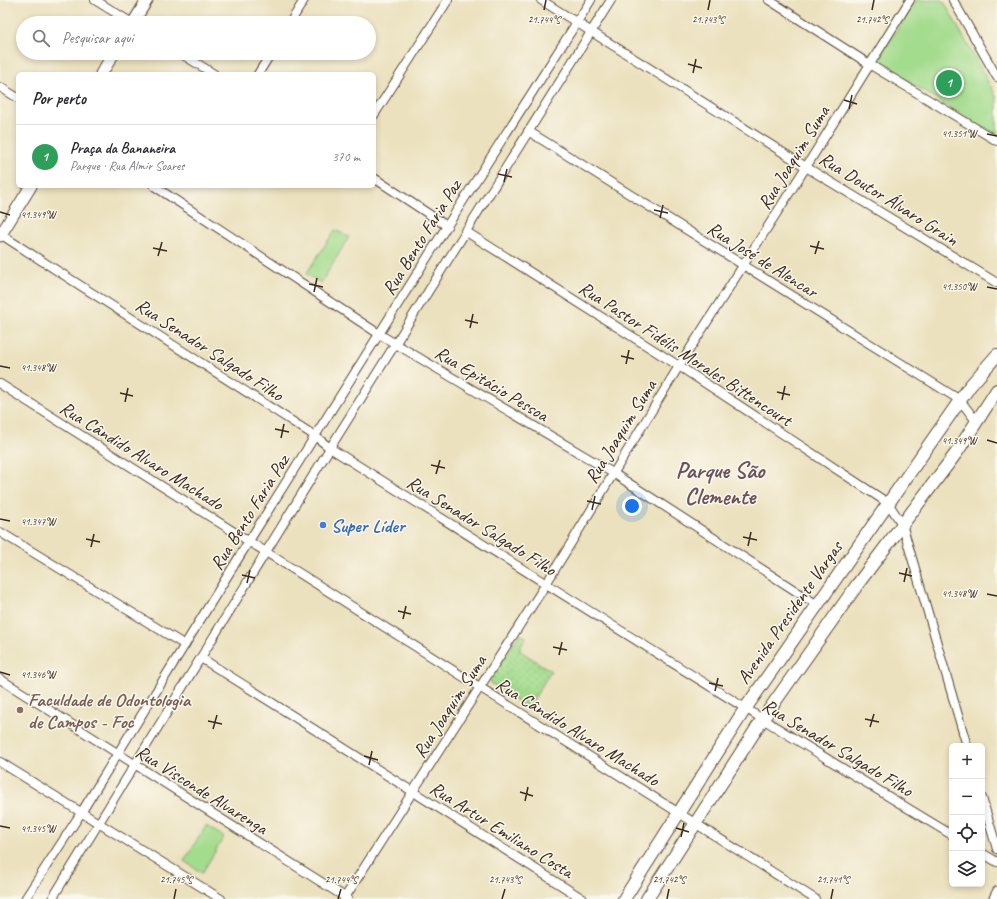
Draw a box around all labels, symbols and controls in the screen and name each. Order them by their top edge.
text: 21.744°S [528,13,562,26]
text: 21.743°S [692,13,726,26]
text: 21.742°S [856,13,890,26]
search box [16,16,376,60]
icon: search [30,27,52,49]
text: Pesquisar aqui [62,29,133,48]
pin: 1 [936,68,962,98]
text: Por perto [32,88,86,109]
street label: Rua Joaquim Suma [752,100,836,214]
text: 41.351°W [942,127,978,140]
text: Praça da Bananeira [70,139,175,158]
street label: Rua Doutor Álvaro Grain [814,146,963,252]
text: 1 [42,149,48,165]
text: 370 m [332,149,360,165]
text: Parque · Rua Almir Soares [70,158,185,174]
street label: Rua Bento Faria Paz [377,174,468,300]
text: 41.349°W [21,208,57,221]
street label: Rua José de Alencar [703,216,823,304]
street label: Rua Pastor Fidélis Morales Bittencourt [574,276,798,433]
text: 41.350°W [942,280,978,293]
street label: Rua Senador Salgado Filho [131,293,289,407]
street label: Rua Epitácio Pessoa [430,341,554,428]
text: 41.348°W [21,361,57,374]
street label: Rua Joaquim Suma [579,374,663,488]
street label: Rua Cândido Alvaro Machado [55,396,229,517]
text: 41.349°W [942,434,978,447]
street label: Rua Bento Faria Paz [205,449,296,575]
district label: Parque São Clemente [676,456,766,511]
street label: Rua Senador Salgado Filho [402,470,562,582]
your location [622,496,642,516]
place label: Super Líder [331,514,407,538]
text: 41.347°W [21,515,57,528]
marker: Super Líder [318,520,328,530]
street label: Avenida Presidente Vargas [732,535,849,689]
text: 41.348°W [942,587,978,600]
street label: Rua Joaquim Suma [408,649,493,762]
text: 41.346°W [21,668,57,681]
street label: Rua Cândido Alvaro Machado [491,672,665,793]
place label: Faculdade de Odontologia de Campos - Foc [28,688,192,734]
street label: Rua Senador Salgado Filho [758,693,918,803]
marker: Faculdade de Odontologia de Campos - Foc [15,705,25,715]
street label: Rua Visconde Alvarenga [131,740,273,841]
map controls [949,743,985,887]
button: + [949,743,985,779]
street label: Rua Artur Emiliano Costa [425,776,580,885]
button: − [949,779,985,815]
button: locate [949,815,985,851]
text: 41.345°W [21,822,57,835]
button: layers [949,851,985,887]
text: 21.745°S [160,873,194,886]
text: 21.744°S [325,873,359,886]
text: 21.743°S [489,873,523,886]
text: 21.742°S [653,873,687,886]
text: 21.741°S [817,873,851,886]

